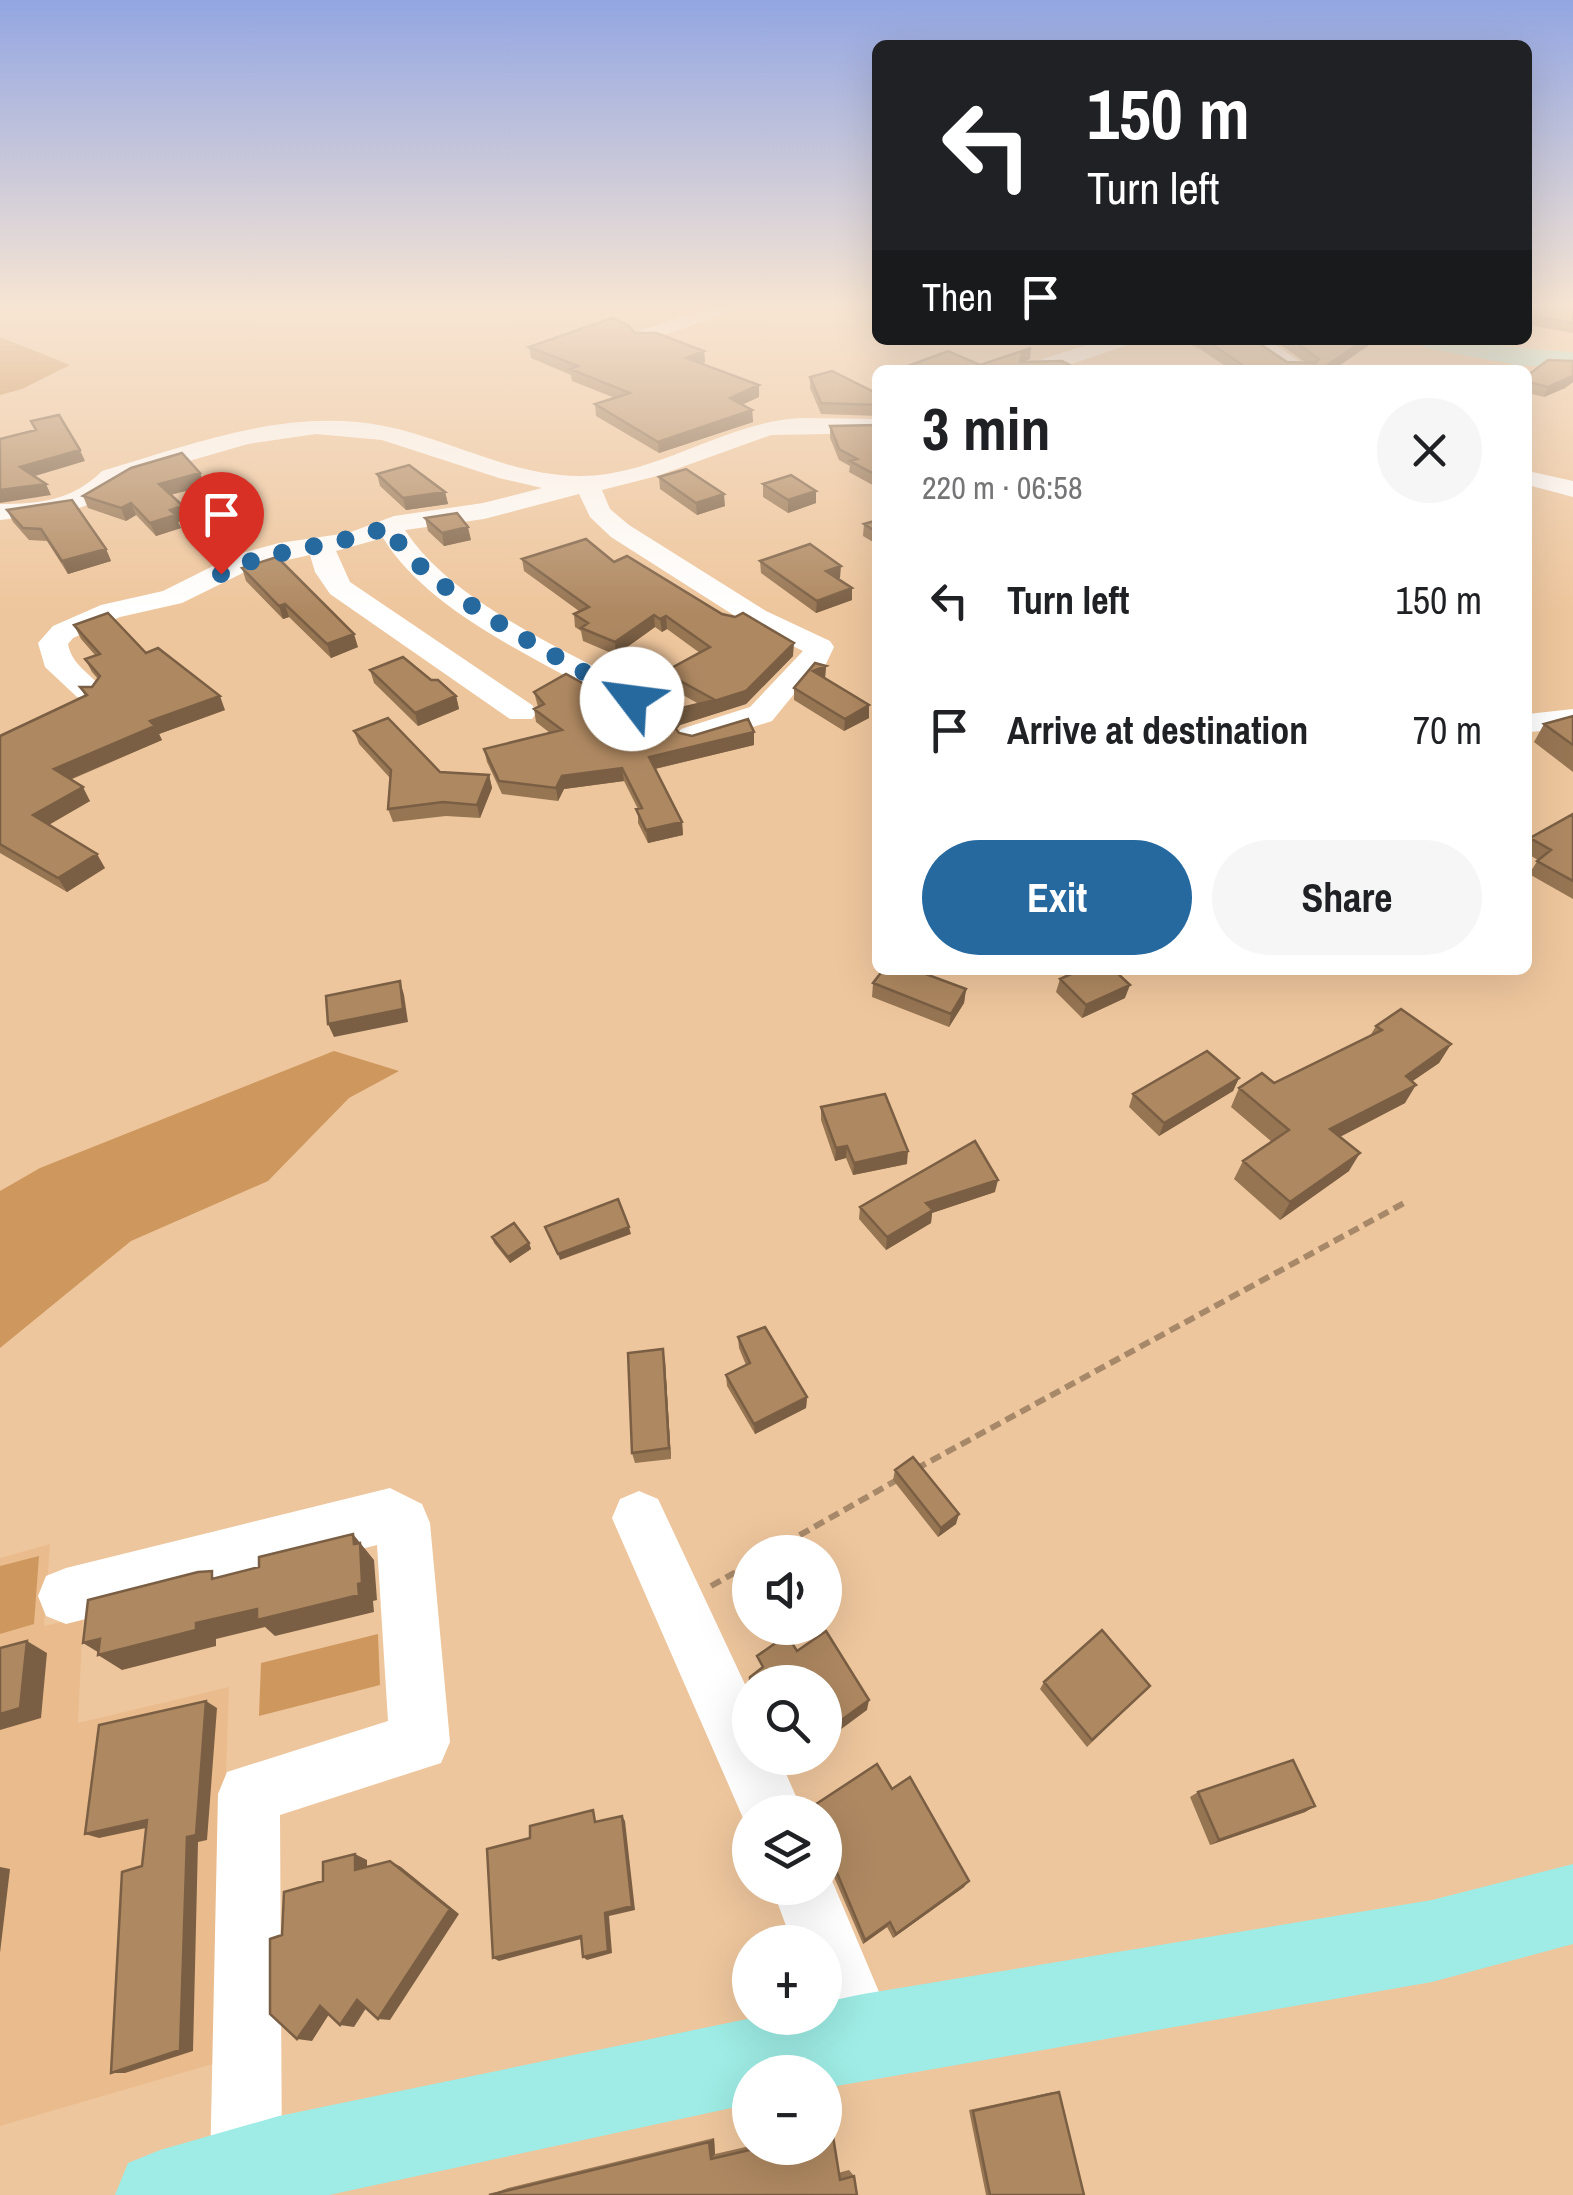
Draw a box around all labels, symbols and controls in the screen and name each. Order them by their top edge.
text: 150 m [1087,67,1250,161]
icon: left [922,80,1052,210]
text: Turn left [1087,157,1219,218]
icon: arrive [1013,270,1068,325]
text: Then [922,272,993,323]
text: 3 min [922,388,1051,469]
button: close [1377,398,1482,503]
text: 220 m · 06:58 [922,466,1082,509]
pin [179,472,264,575]
icon: arrive [194,487,249,542]
icon: left [922,573,977,628]
text: Turn left [1007,575,1129,626]
text: 150 m [1395,575,1482,626]
position arrow [580,647,684,751]
icon: arrive [922,703,977,758]
text: Arrive at destination [1007,705,1308,756]
text: 70 m [1413,705,1482,756]
button: Exit [922,840,1192,955]
button: Share [1212,840,1482,955]
map controls [732,1535,842,2165]
button: sound [732,1535,842,1645]
button: search [732,1665,842,1775]
button: layers [732,1795,842,1905]
button: + [732,1925,842,2035]
button: − [732,2055,842,2165]

